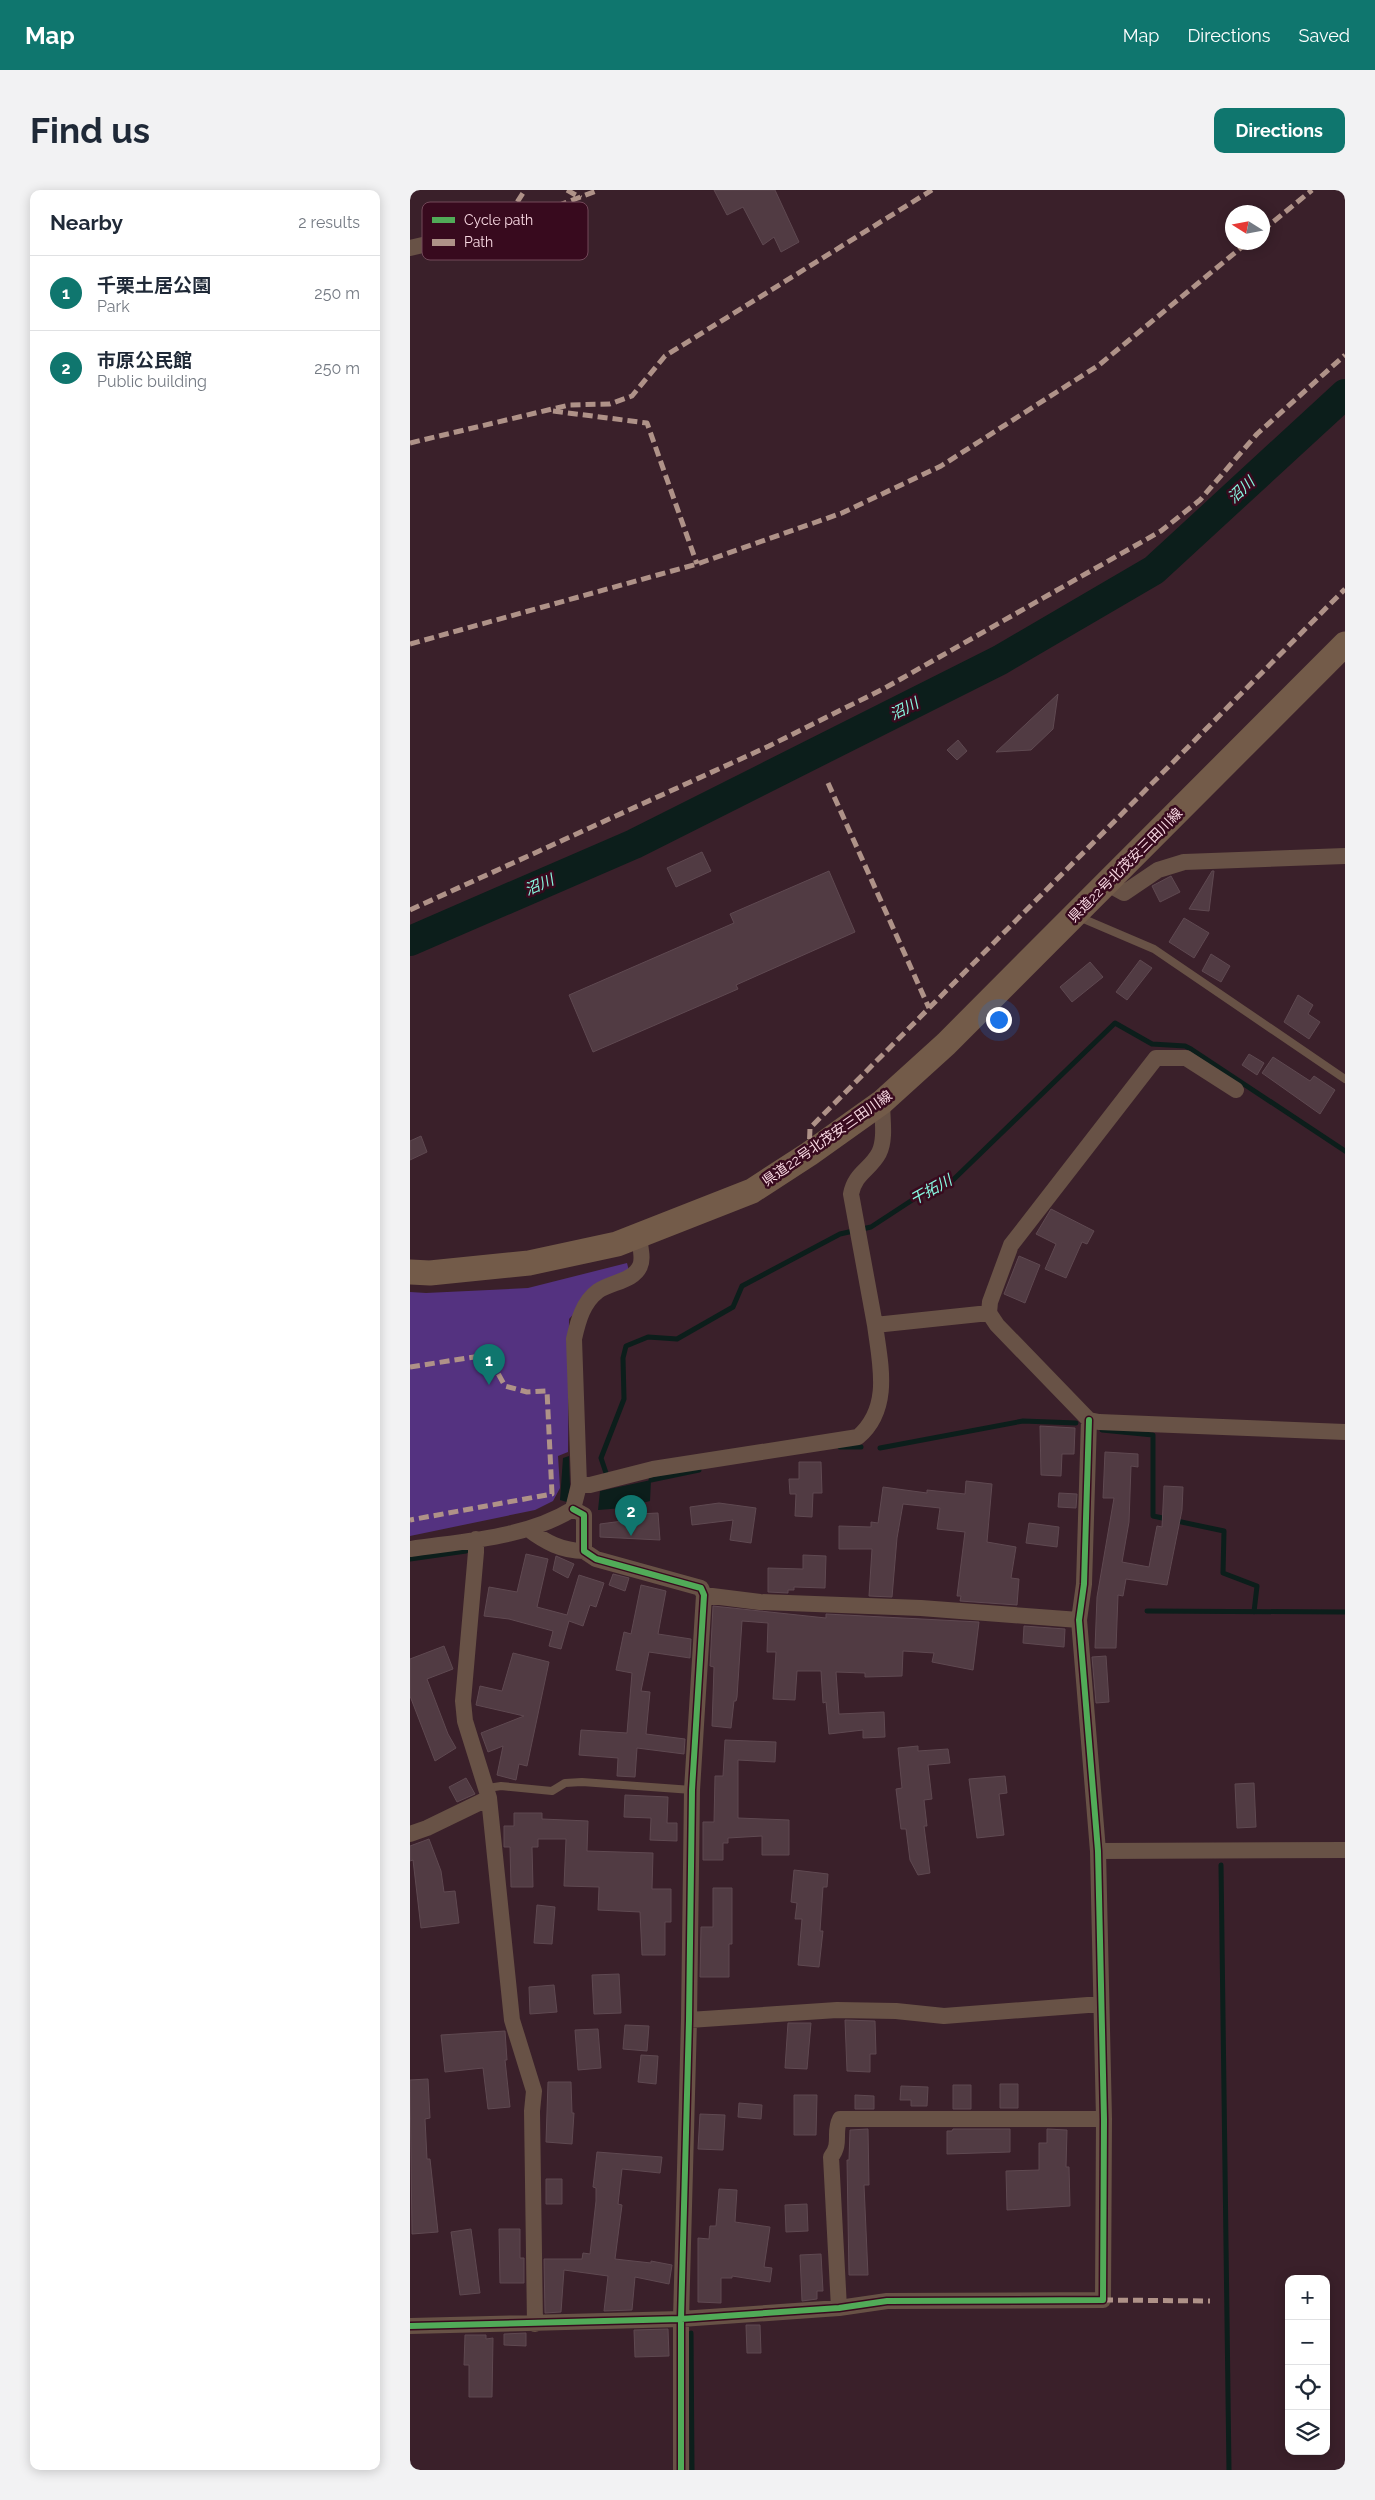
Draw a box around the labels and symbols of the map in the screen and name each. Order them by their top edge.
legend [422,202,588,260]
north arrow [1225,205,1270,250]
text: Cycle path [464,212,533,228]
text: Path [464,234,493,250]
water label: 沼川 [1224,472,1260,507]
water label: 沼川 [887,693,923,724]
street label: 県道22号北茂安三田川線 [1065,805,1185,925]
water label: 沼川 [522,870,558,899]
your location [986,1007,1012,1033]
street label: 県道22号北茂安三田川線 [759,1087,895,1189]
water label: 干拓川 [907,1170,957,1209]
pin: 1 [473,1344,505,1385]
pin: 2 [615,1495,647,1536]

